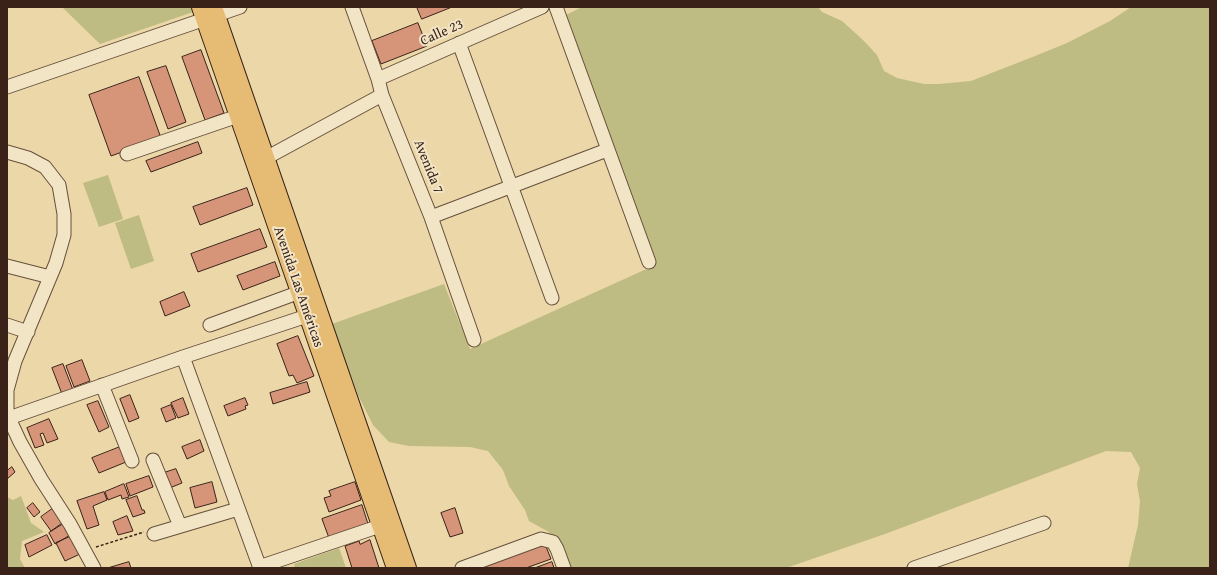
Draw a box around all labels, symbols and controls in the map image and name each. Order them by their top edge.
street label: Calle 23 [418,16,466,50]
street label: Avenida 7 [410,138,446,196]
street label: Avenida Las Américas [269,224,327,350]

